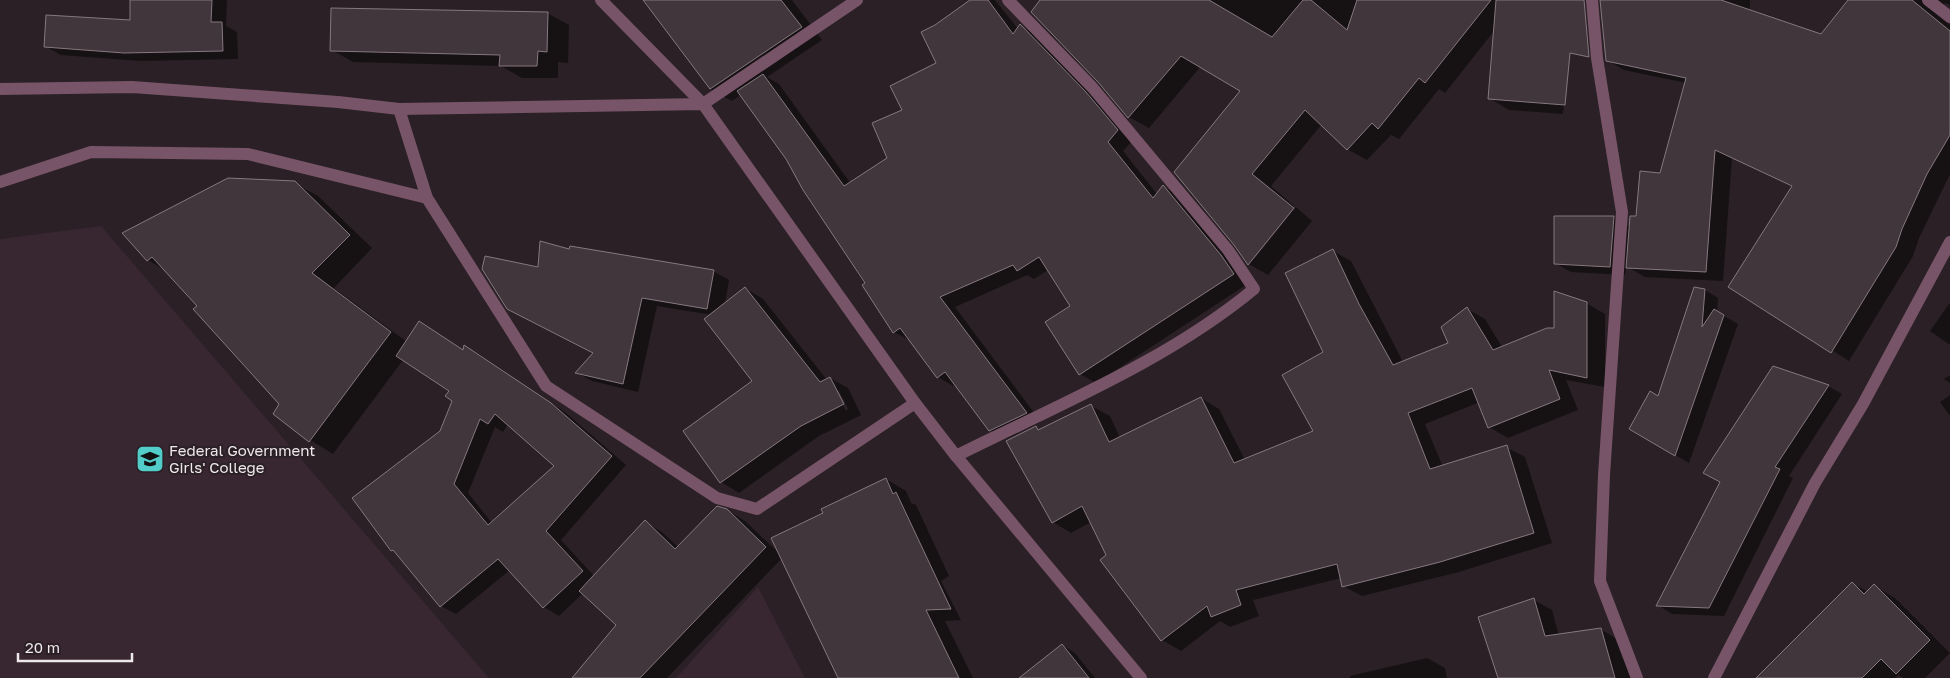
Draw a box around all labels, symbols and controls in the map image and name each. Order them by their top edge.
place label: Federal Government Girls' College [169,441,315,476]
school or university icon: Federal Government Girls' College [135,444,165,474]
scale bar [18,630,131,662]
text: 20 m [25,638,60,656]

